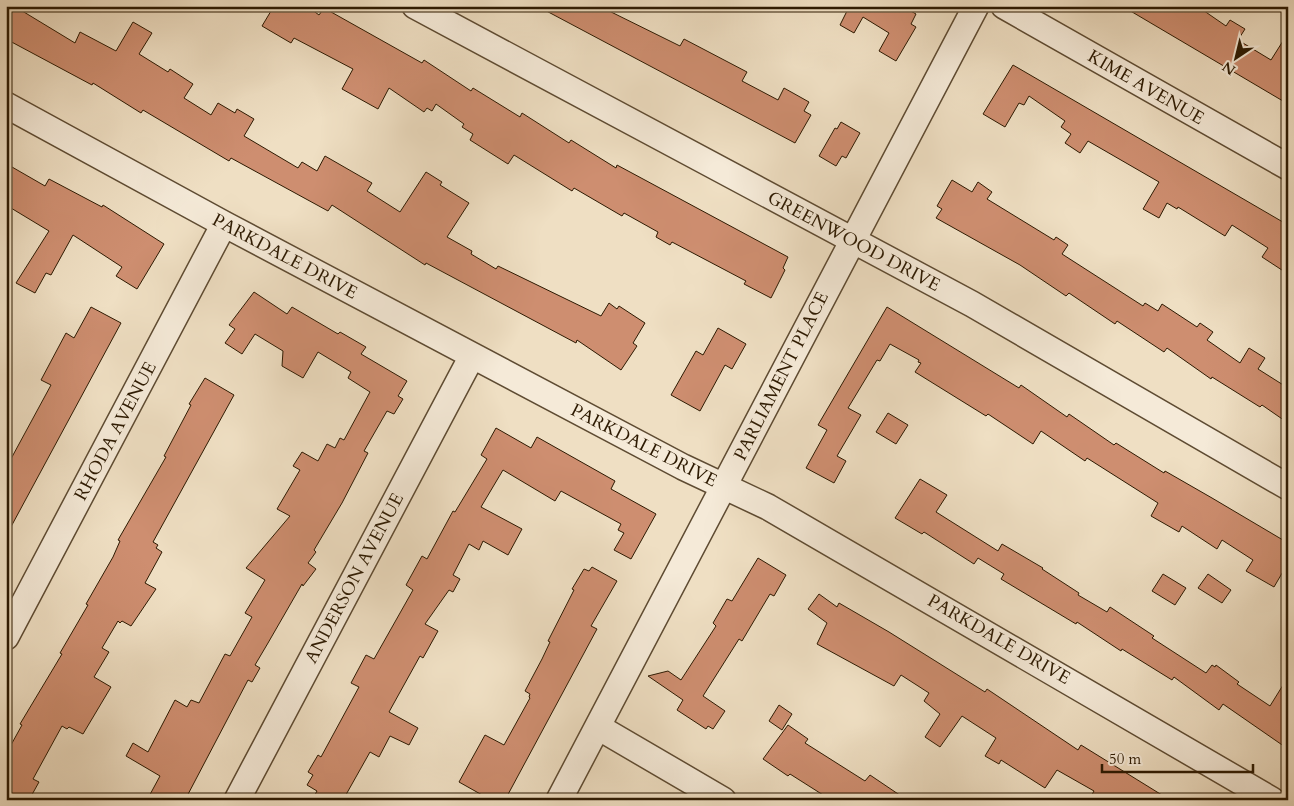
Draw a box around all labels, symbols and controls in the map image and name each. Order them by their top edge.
north arrow [1212,32,1262,82]
street label: KIME AVENUE [1083,44,1209,131]
text: N [1218,57,1239,80]
street label: GREENWOOD DRIVE [763,185,945,298]
street label: PARKDALE DRIVE [208,208,362,305]
street label: PARLIAMENT PLACE [728,287,835,465]
street label: RHODA AVENUE [68,358,163,505]
street label: PARKDALE DRIVE [566,398,721,493]
street label: ANDERSON AVENUE [299,489,410,668]
street label: PARKDALE DRIVE [923,588,1075,691]
scale bar [1102,741,1253,773]
text: 50 m [1109,749,1141,769]

